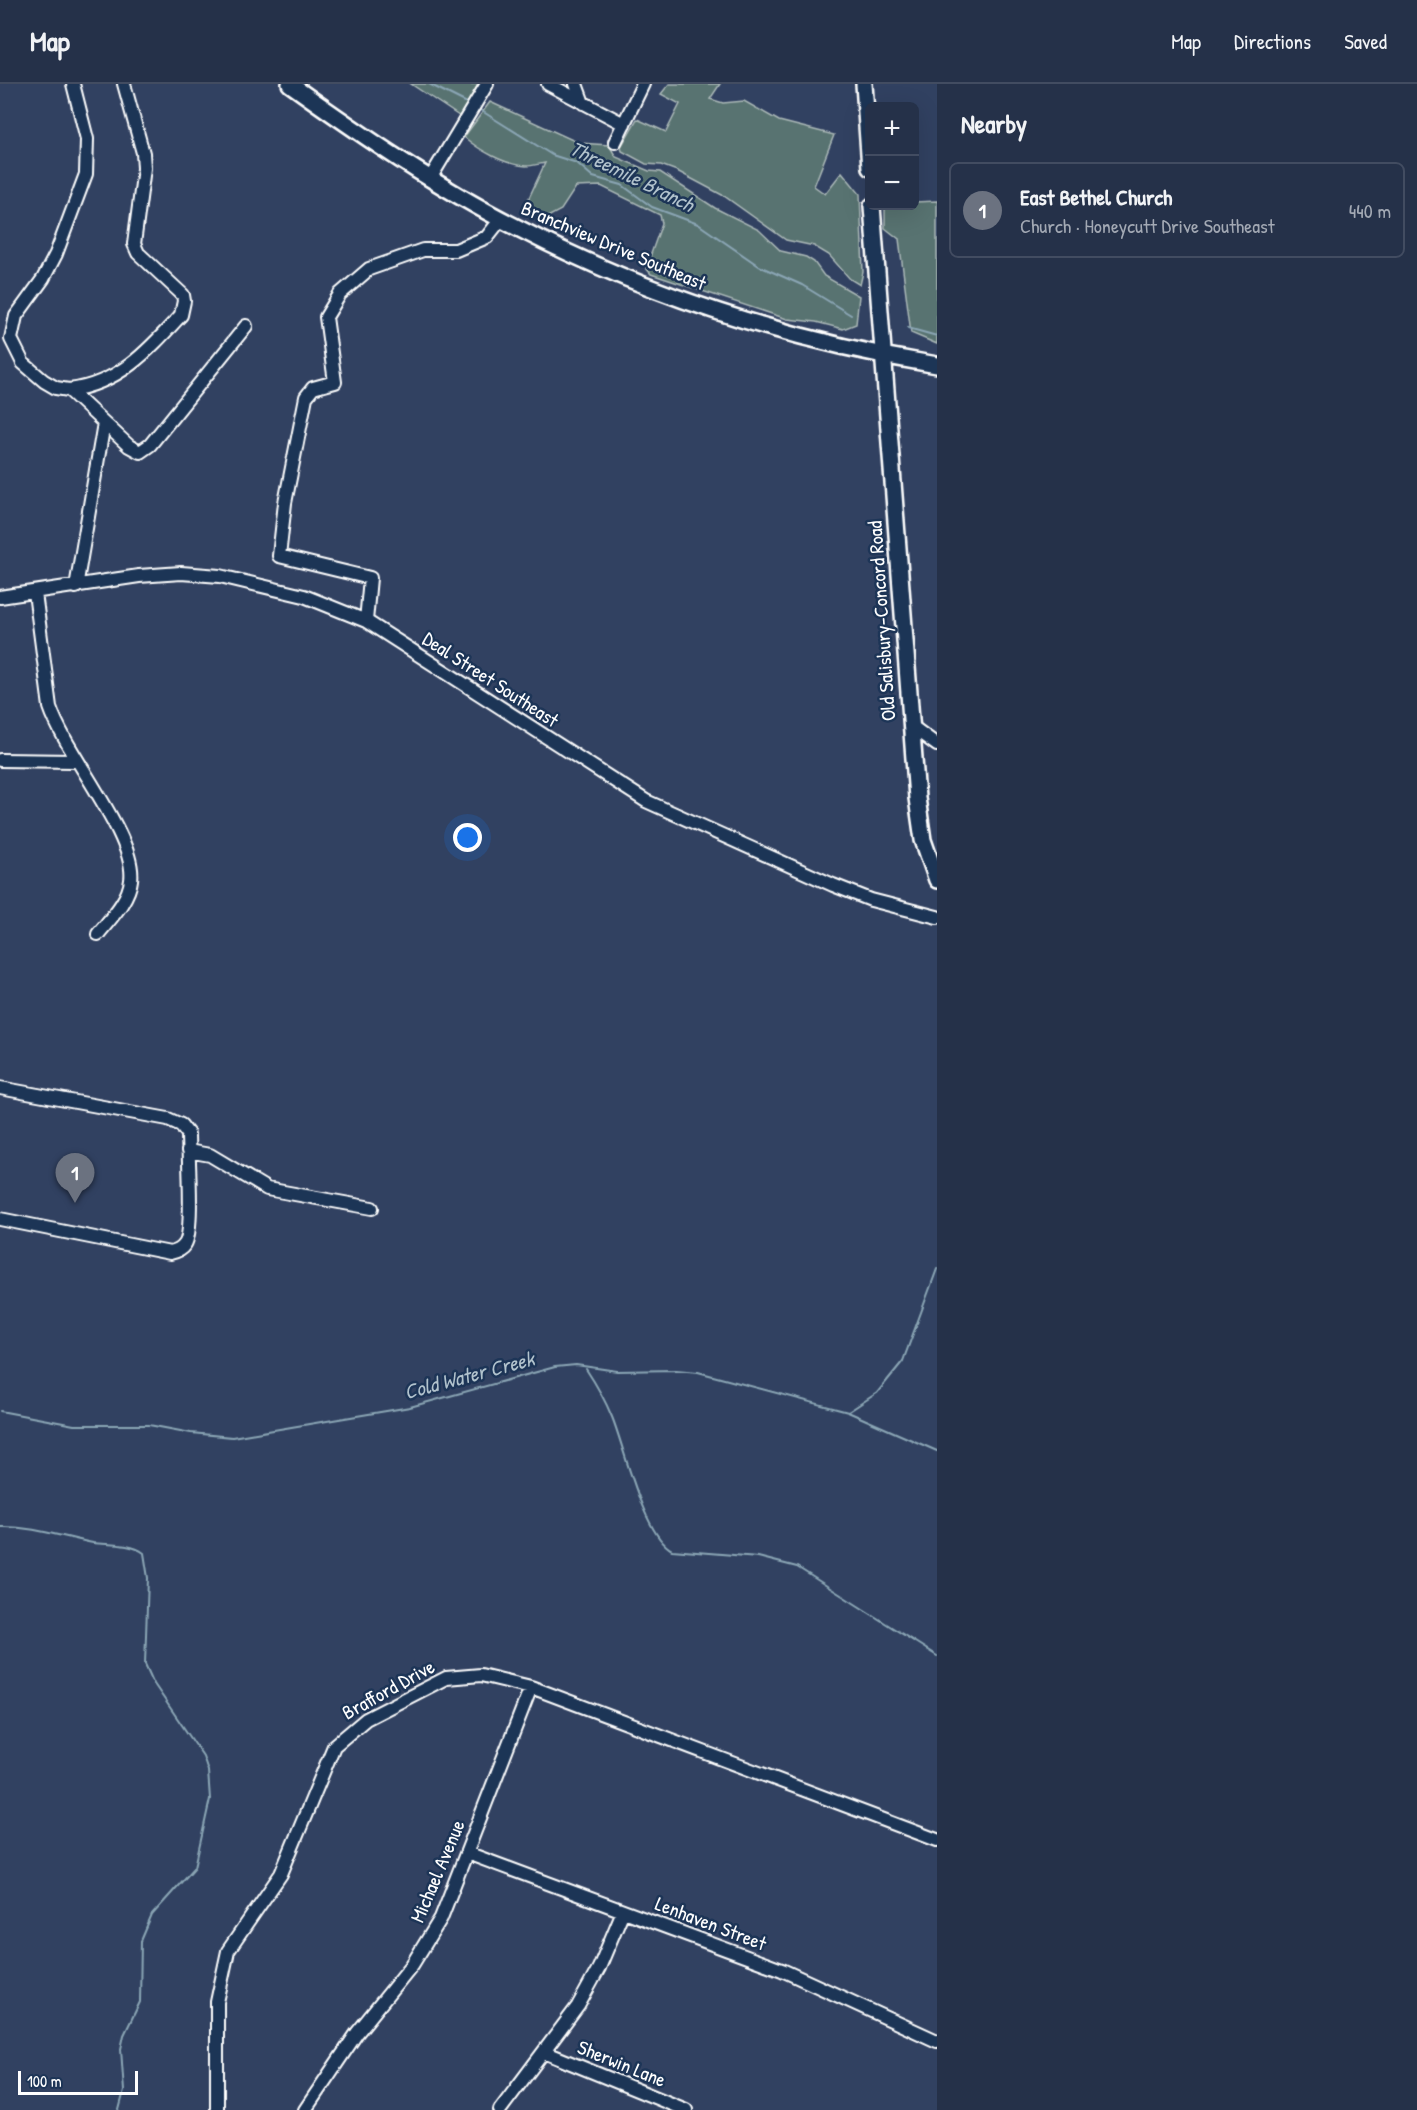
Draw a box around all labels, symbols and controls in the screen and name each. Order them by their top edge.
text: Map [30,22,70,60]
text: Map [1171,27,1201,56]
text: Directions [1234,27,1311,56]
text: Saved [1344,27,1387,56]
map controls [865,102,919,210]
button: + [865,102,919,156]
text: Nearby [961,106,1027,141]
water label: Threemile Branch [565,133,700,219]
button: − [865,156,919,210]
text: East Bethel Church [1020,182,1172,212]
street label: Branchview Drive Southeast [517,194,712,297]
text: 1 [979,197,986,224]
text: 440 m [1349,197,1391,224]
text: Church · Honeycutt Drive Southeast [1020,212,1275,239]
street label: Old Salisbury-Concord Road [861,520,901,722]
street label: Deal Street Southeast [418,625,565,734]
your location [453,823,482,852]
pin: 1 [56,1154,94,1203]
water label: Cold Water Creek [401,1343,539,1406]
street label: Brafford Drive [337,1652,439,1726]
street label: Michael Avenue [403,1816,471,1926]
street label: Lenhaven Street [652,1889,771,1957]
street label: Sherwin Lane [574,2033,670,2093]
scale bar [18,2068,138,2096]
text: 100 m [27,2070,62,2092]

